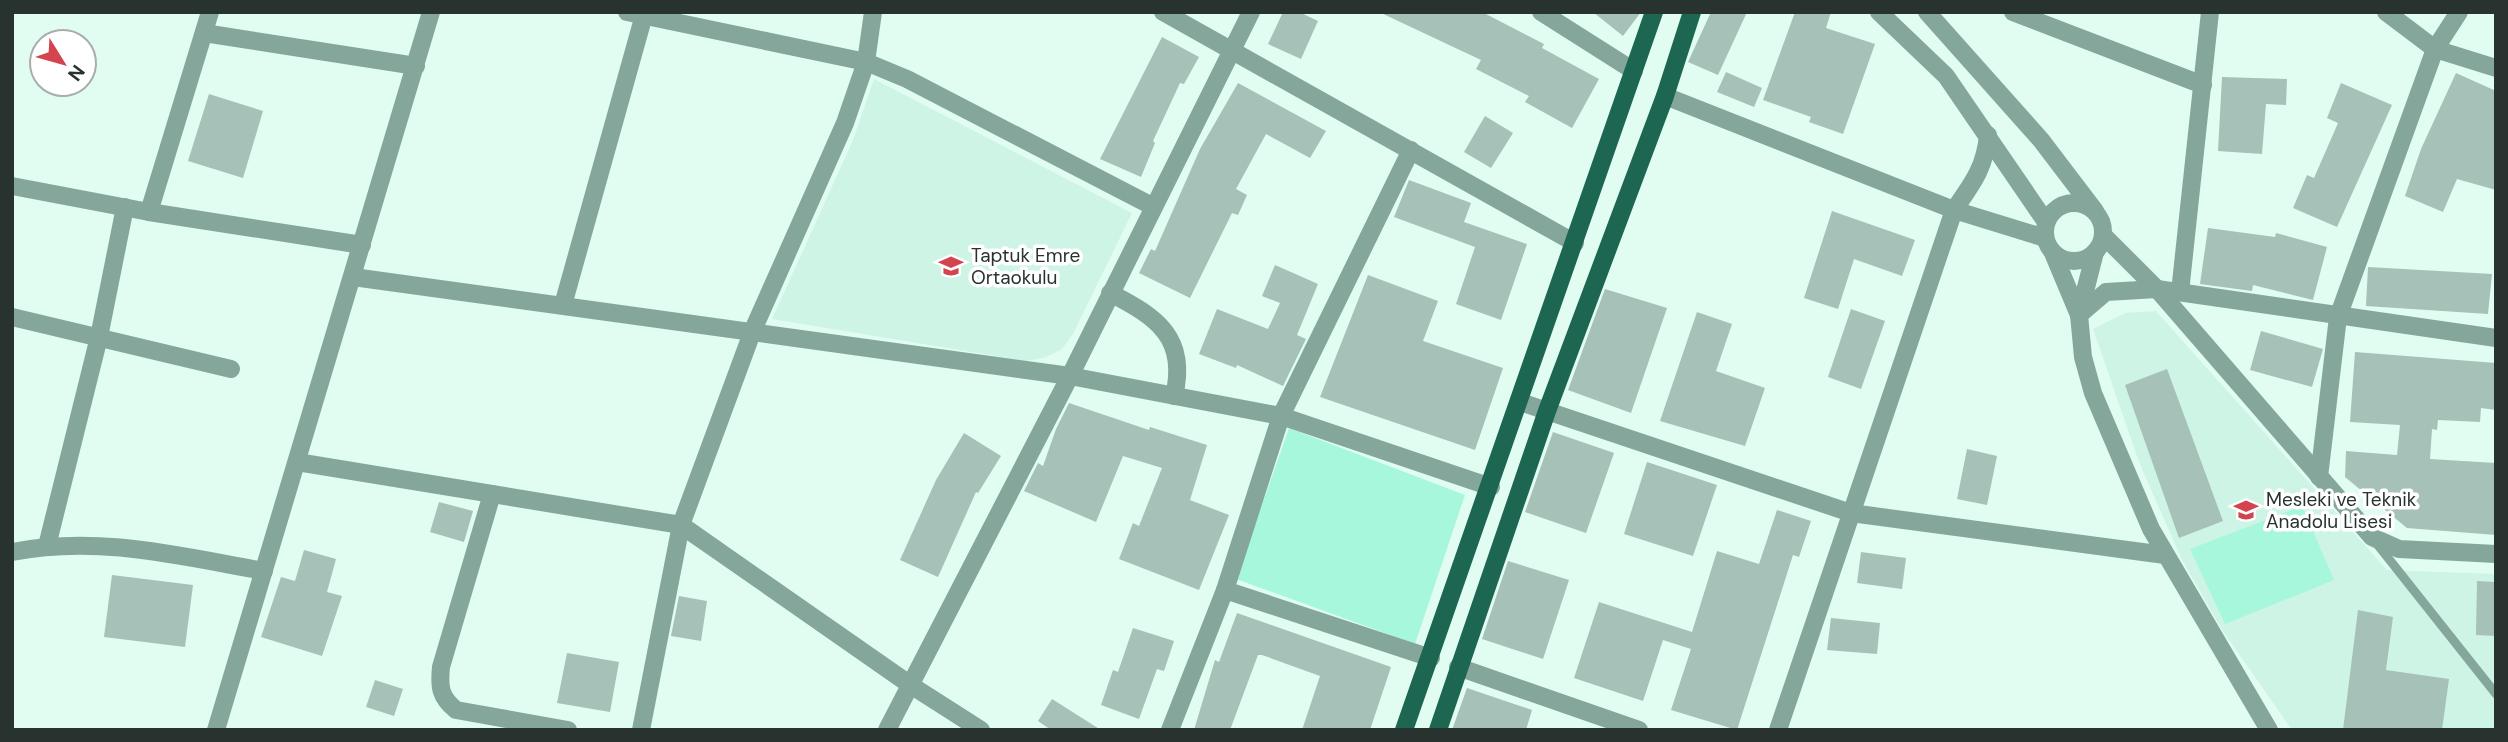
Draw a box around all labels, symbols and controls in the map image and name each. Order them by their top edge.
north arrow [28,28,98,98]
text: N [62,60,90,86]
place label: Taptuk Emre Ortaokulu [971,243,1080,290]
school or university icon: Taptuk Emre Ortaokulu [937,252,965,280]
place label: Mesleki ve Teknik Anadolu Lisesi [2266,487,2417,534]
school or university icon: Mesleki ve Teknik Anadolu Lisesi [2232,496,2260,524]

